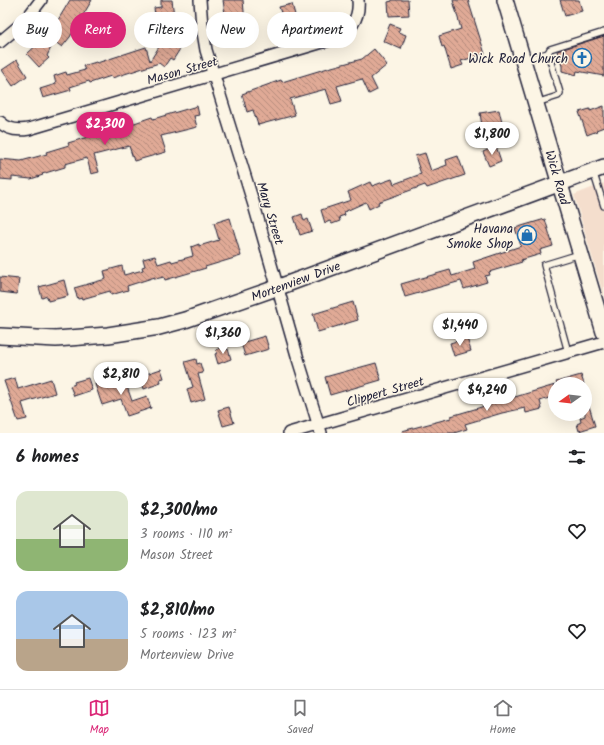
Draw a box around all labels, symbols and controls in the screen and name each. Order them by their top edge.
chip: Buy [12,12,62,48]
chip: Rent [70,12,126,48]
chip: Filters [134,12,198,48]
chip: New [206,12,259,48]
chip: Apartment [267,12,357,48]
church icon: Wick Road Church [571,47,593,69]
place label: Wick Road Church [468,49,568,70]
street label: Mason Street [144,51,221,92]
pin: $2,300 [72,112,138,146]
text: $2,300 [85,114,125,135]
pin: $1,800 [459,122,525,156]
text: $1,800 [474,124,510,145]
street label: Wick Road [538,148,575,208]
street label: Mary Street [250,179,289,248]
place label: Havana Smoke Shop [447,219,514,255]
shop icon: Havana Smoke Shop [516,224,538,246]
street label: Mortenview Drive [248,256,344,308]
pin: $1,440 [427,313,493,347]
text: $1,440 [442,315,478,336]
pin: $1,360 [190,321,256,355]
text: $1,360 [205,323,241,344]
pin: $2,810 [88,362,154,396]
text: $2,810 [103,364,139,385]
street label: Clippert Street [344,371,428,414]
north arrow [548,377,592,421]
map controls [548,377,592,421]
pin: $4,240 [454,378,520,412]
text: $4,240 [467,380,507,401]
text: 6 homes [16,444,79,471]
icon: filters [566,446,588,468]
text: $2,300/mo [140,497,218,524]
icon: home [48,507,96,555]
icon: heart [566,520,588,542]
text: 3 rooms · 110 m² [140,524,232,545]
text: Mason Street [140,545,213,566]
text: $2,810/mo [140,597,215,624]
icon: home [48,607,96,655]
icon: heart [566,620,588,642]
text: 5 rooms · 123 m² [140,624,236,645]
text: Mortenview Drive [140,645,234,666]
tab: Map [88,697,110,739]
tab: Saved [287,697,313,739]
tab: Home [490,697,516,739]

